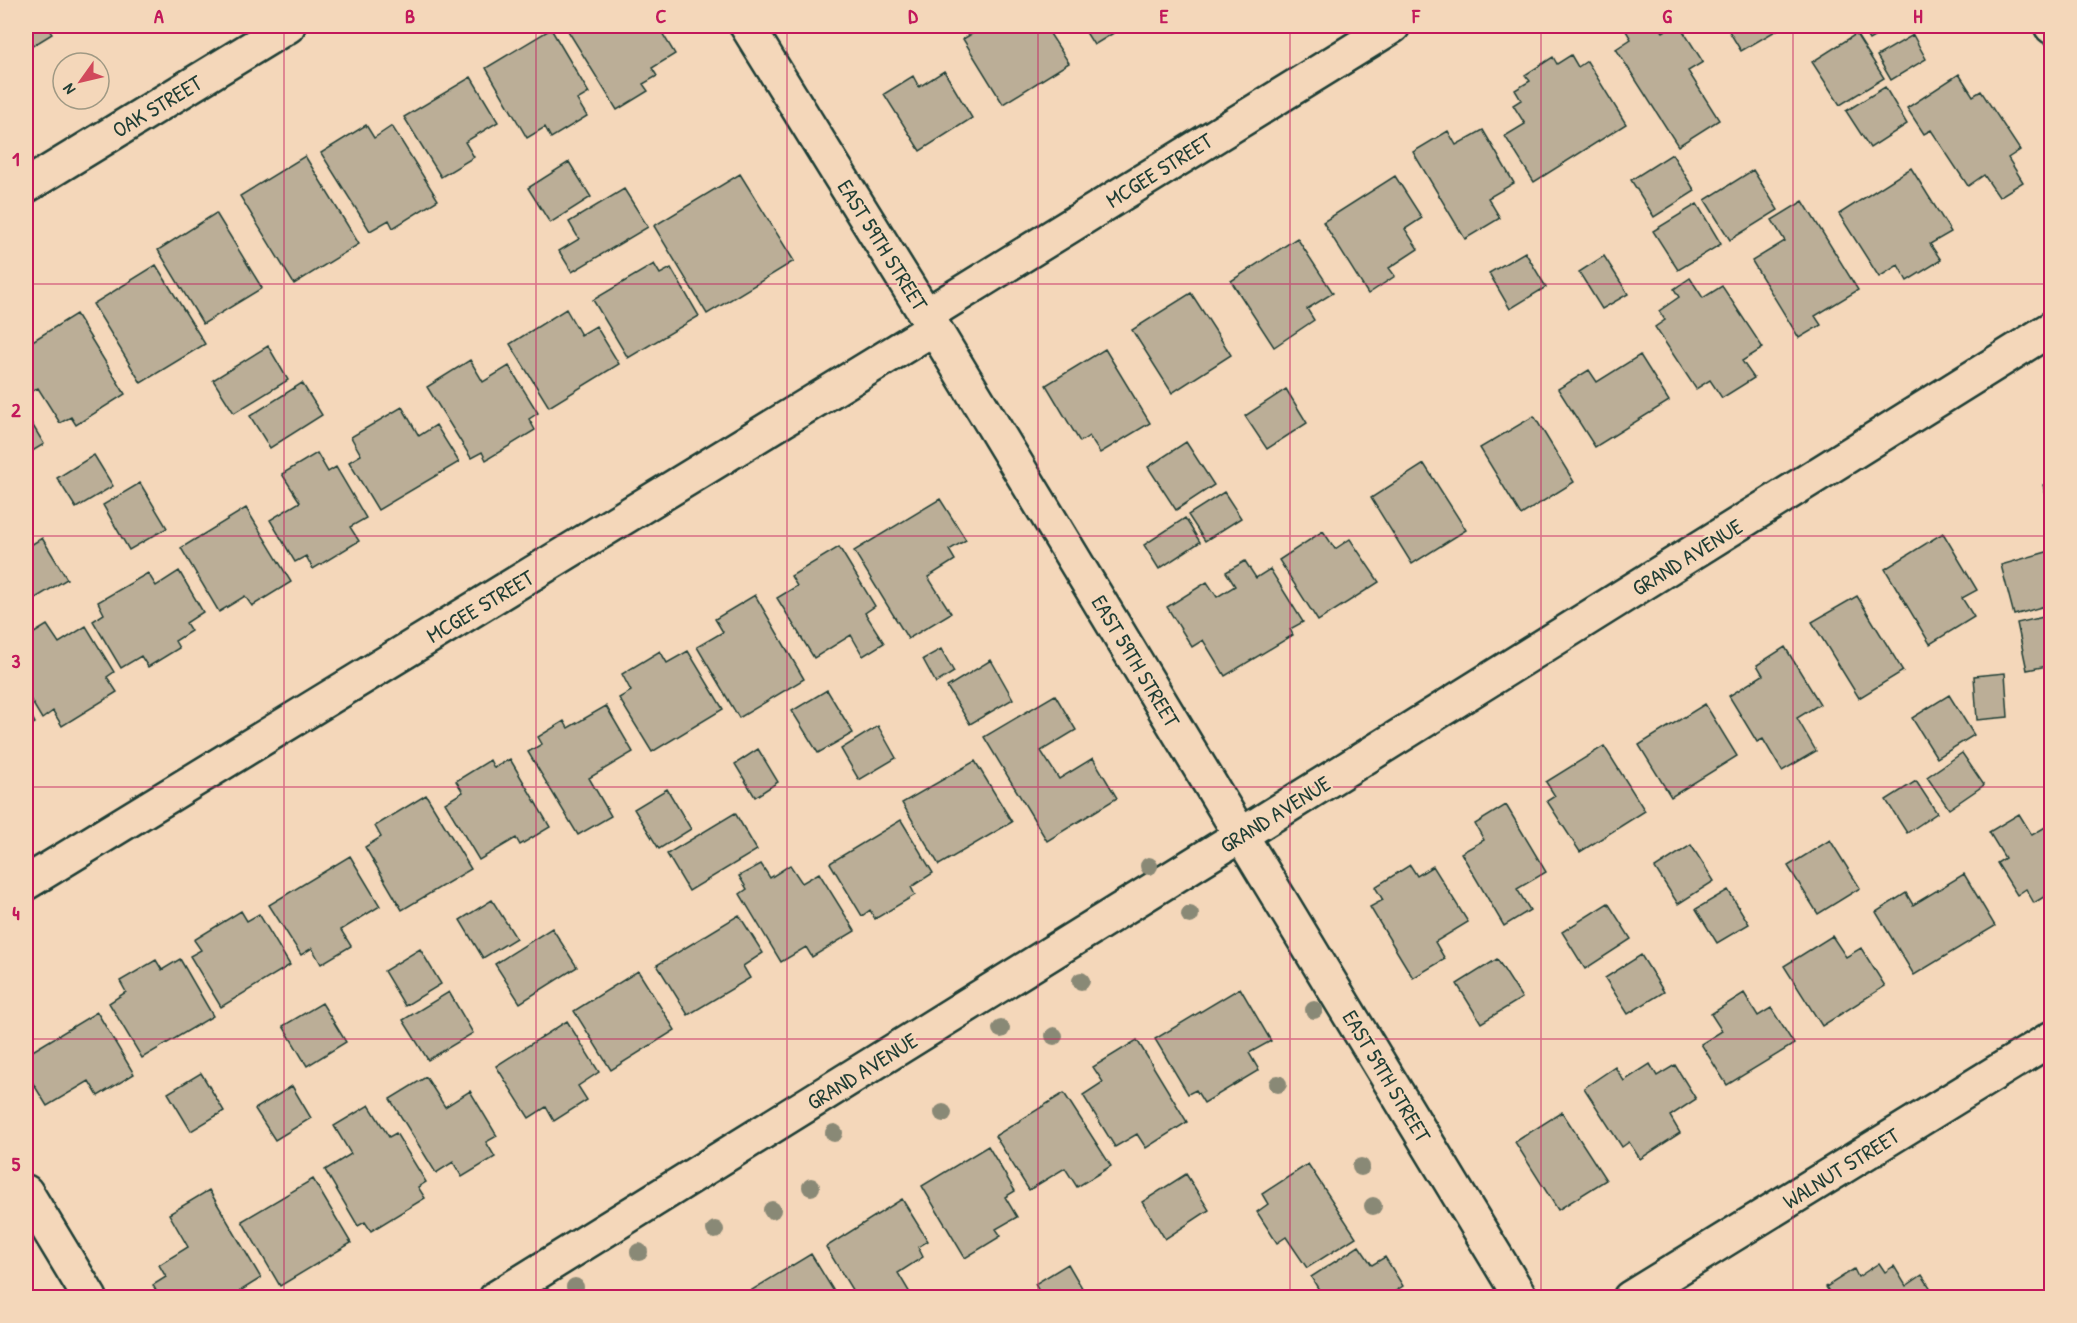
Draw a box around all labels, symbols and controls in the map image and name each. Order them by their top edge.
text: A [154,2,164,29]
text: B [405,2,415,29]
text: C [656,2,667,29]
text: D [908,2,918,29]
text: E [1160,2,1169,29]
text: F [1411,2,1421,29]
text: G [1662,2,1672,29]
text: H [1913,2,1923,29]
north arrow [51,51,111,111]
street label: OAK STREET [107,67,208,145]
text: N [57,79,80,99]
street label: MCGEE STREET [1100,125,1219,215]
text: 1 [12,145,20,172]
street label: EAST 59TH STREET [831,174,936,317]
text: 2 [11,396,21,423]
street label: GRAND AVENUE [1626,511,1748,603]
street label: MCGEE STREET [421,562,540,650]
street label: EAST 59TH STREET [1085,589,1188,733]
text: 3 [12,647,21,674]
street label: GRAND AVENUE [1214,768,1336,860]
text: 4 [12,899,20,926]
street label: EAST 59TH STREET [1336,1004,1439,1148]
street label: GRAND AVENUE [801,1025,923,1117]
street label: WALNUT STREET [1777,1120,1905,1216]
text: 5 [12,1150,21,1177]

